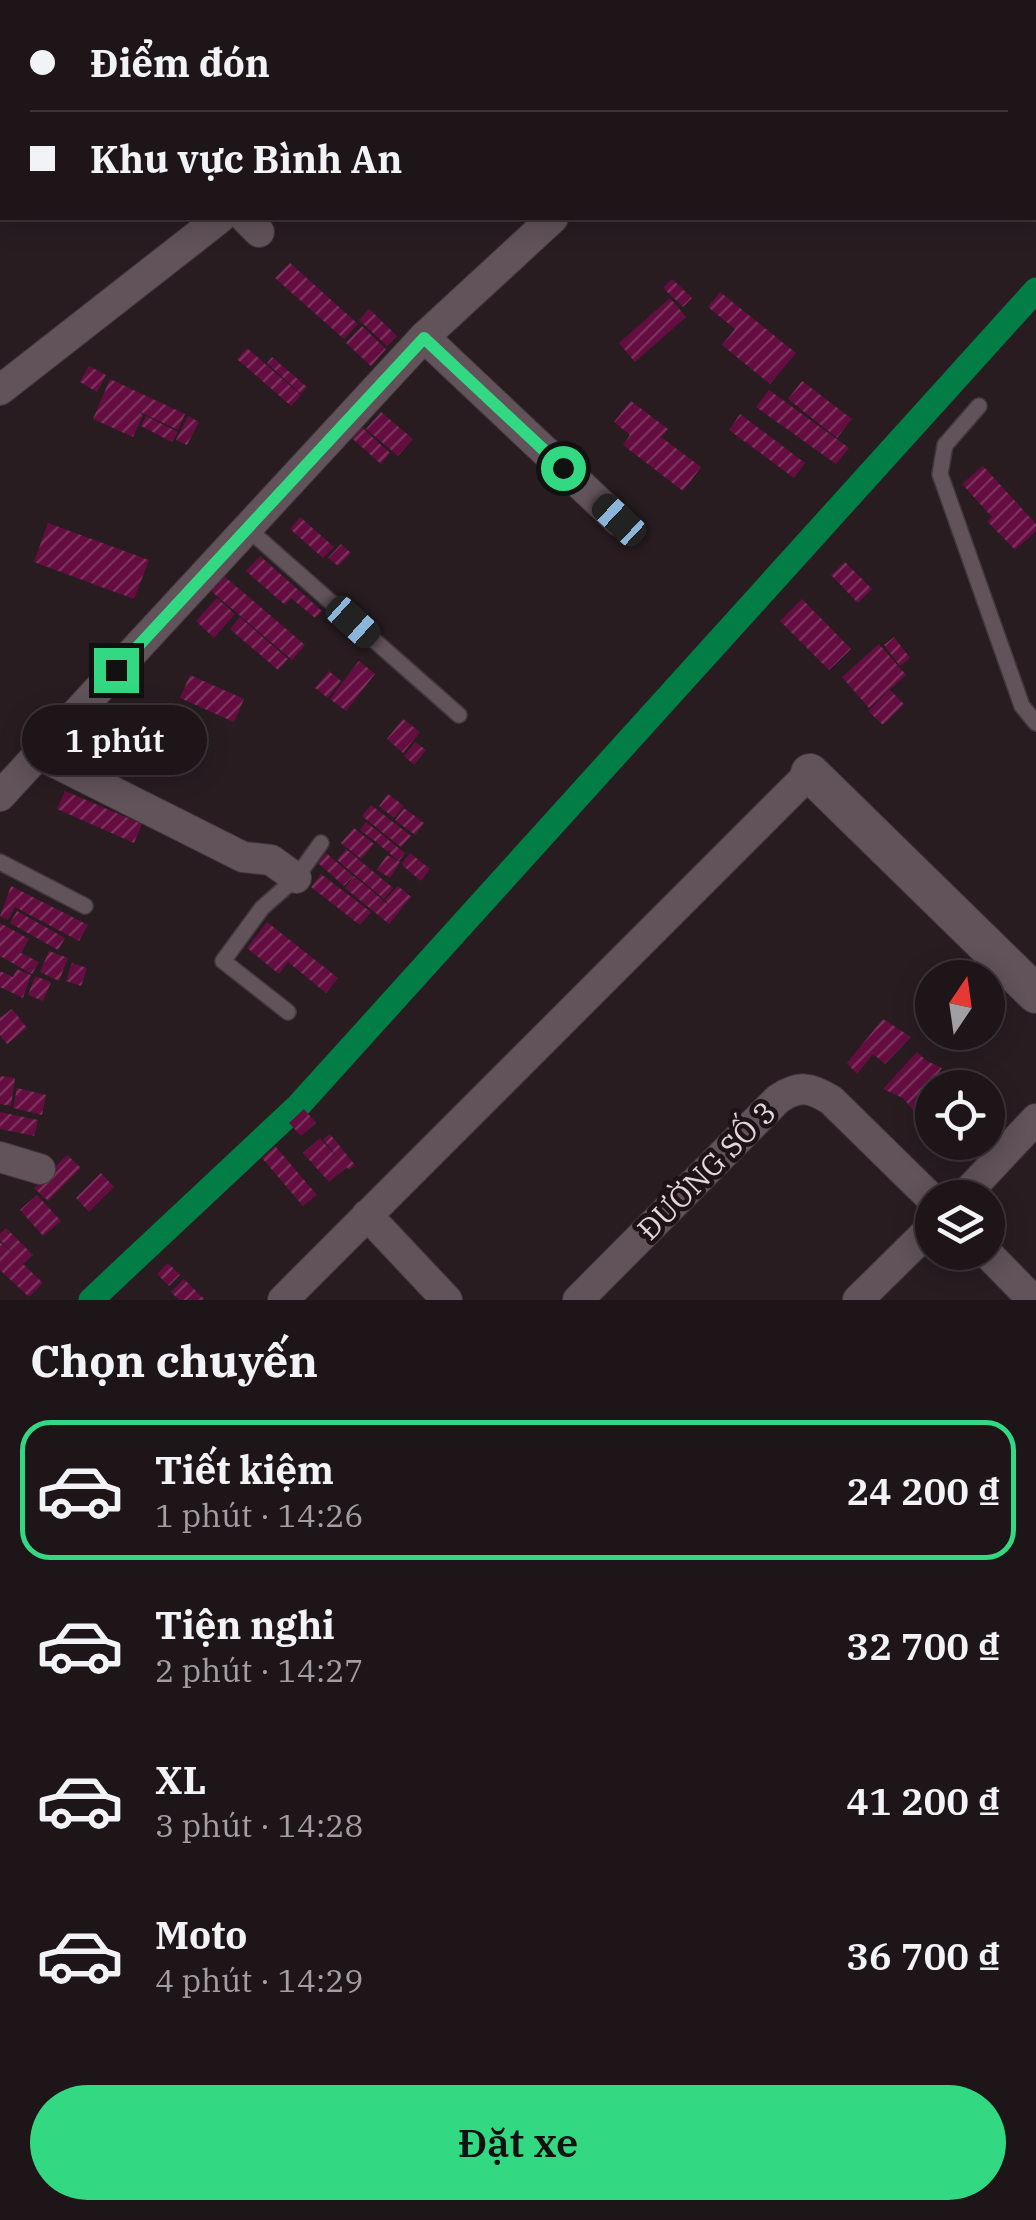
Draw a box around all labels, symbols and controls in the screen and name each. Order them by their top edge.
text: Điểm đón [90,38,270,87]
text: Khu vực Bình An [90,134,403,183]
route start [541,446,586,491]
car [587,489,651,551]
car [321,591,385,653]
route end [94,648,139,693]
callout: 1 phút [23,705,208,775]
text: 1 phút [65,719,164,761]
north arrow [915,960,1005,1050]
map controls [915,960,1005,1270]
button: locate [915,1070,1005,1160]
street label: ĐƯỜNG SỐ 3 [627,1091,784,1248]
button: layers [915,1180,1005,1270]
text: Chọn chuyến [30,1331,318,1389]
icon: car [35,1445,125,1535]
text: Tiết kiệm [155,1445,334,1494]
text: 24 200 ₫ [846,1466,1001,1515]
text: 1 phút · 14:26 [155,1494,364,1536]
icon: car [35,1600,125,1690]
text: Tiện nghi [155,1600,335,1649]
text: 32 700 ₫ [846,1621,1001,1670]
text: 2 phút · 14:27 [155,1649,364,1691]
icon: car [35,1755,125,1845]
text: XL [155,1755,206,1804]
text: 41 200 ₫ [846,1776,1001,1825]
text: 3 phút · 14:28 [155,1804,364,1846]
icon: car [35,1910,125,2000]
text: Moto [155,1910,247,1959]
text: 36 700 ₫ [846,1931,1001,1980]
text: 4 phút · 14:29 [155,1959,364,2001]
button: Đặt xe [30,2085,1006,2200]

